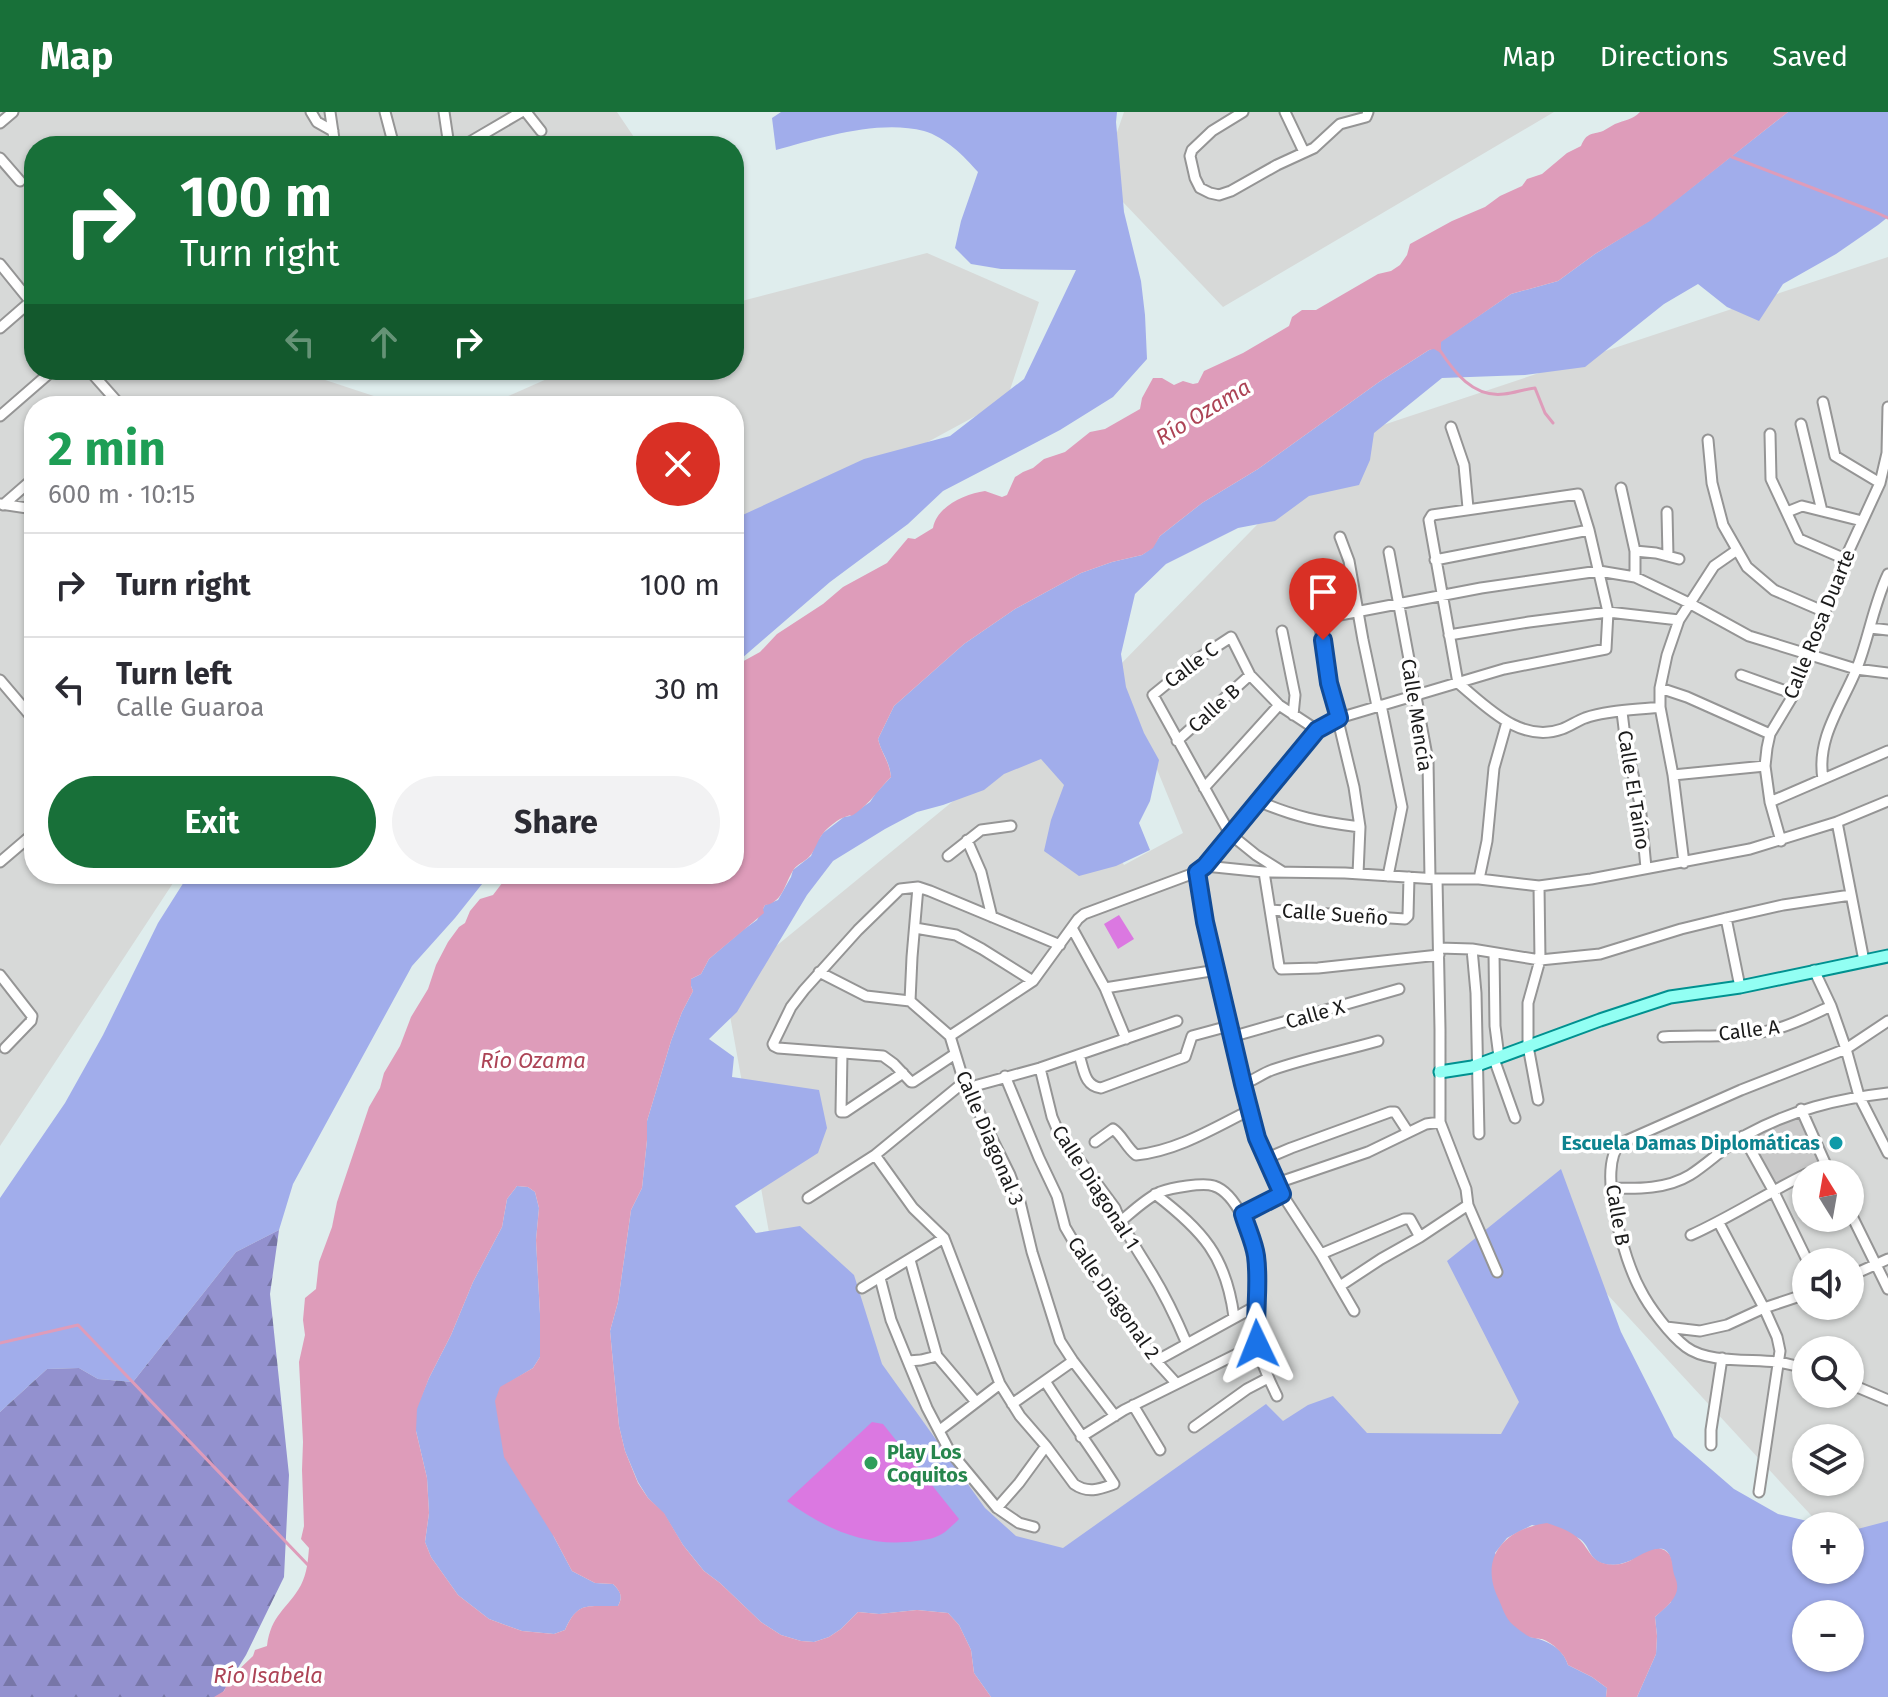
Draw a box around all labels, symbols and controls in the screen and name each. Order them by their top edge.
text: Map [40,33,113,79]
text: Map [1502,40,1556,73]
text: Directions [1600,40,1728,73]
text: Saved [1772,40,1848,73]
text: 100 m [180,164,332,231]
icon: right [48,168,152,272]
text: Turn right [180,232,340,276]
icon: left [278,320,322,364]
icon: ahead [362,320,406,364]
icon: right [446,320,490,364]
water label: Río Ozama [1151,373,1255,451]
text: 2 min [48,420,166,478]
button: close [636,422,720,506]
text: 600 m · 10:15 [48,479,195,510]
street label: Calle Rosa Duarte [1778,546,1860,702]
pin [1289,558,1357,640]
icon: right [48,563,92,607]
text: Turn right [116,567,251,603]
text: 100 m [640,567,720,603]
icon: arrive [1301,570,1345,614]
street label: Calle C [1160,637,1222,693]
text: Turn left [116,656,232,692]
street label: Calle Mencía [1396,657,1438,773]
icon: left [48,667,92,711]
text: 30 m [655,671,720,707]
street label: Calle B [1183,678,1245,738]
text: Calle Guaroa [116,692,264,723]
street label: Calle El Taíno [1613,729,1655,851]
button: Exit [48,776,376,868]
button: Share [392,776,720,868]
street label: Calle Sueño [1281,898,1389,930]
street label: Calle X [1283,994,1347,1034]
street label: Calle A [1717,1014,1781,1046]
water label: Río Ozama [480,1047,586,1074]
street label: Calle Diagonal 3 [951,1067,1029,1209]
street label: Calle Diagonal 1 [1047,1121,1145,1253]
place label: Escuela Damas Diplomáticas [1562,1131,1820,1155]
marker: Escuela Damas Diplomáticas [1827,1134,1845,1152]
north arrow [1792,1160,1864,1232]
map controls [1792,1160,1864,1672]
street label: Calle B [1601,1183,1635,1247]
street label: Calle Diagonal 2 [1063,1232,1165,1364]
button: sound [1792,1248,1864,1320]
position arrow [1215,1302,1299,1386]
button: search [1792,1336,1864,1408]
button: layers [1792,1424,1864,1496]
place label: Play Los Coquitos [887,1440,968,1487]
marker: Play Los Coquitos [862,1454,880,1472]
button: + [1792,1512,1864,1584]
button: − [1792,1600,1864,1672]
water label: Río Isabela [213,1662,323,1689]

